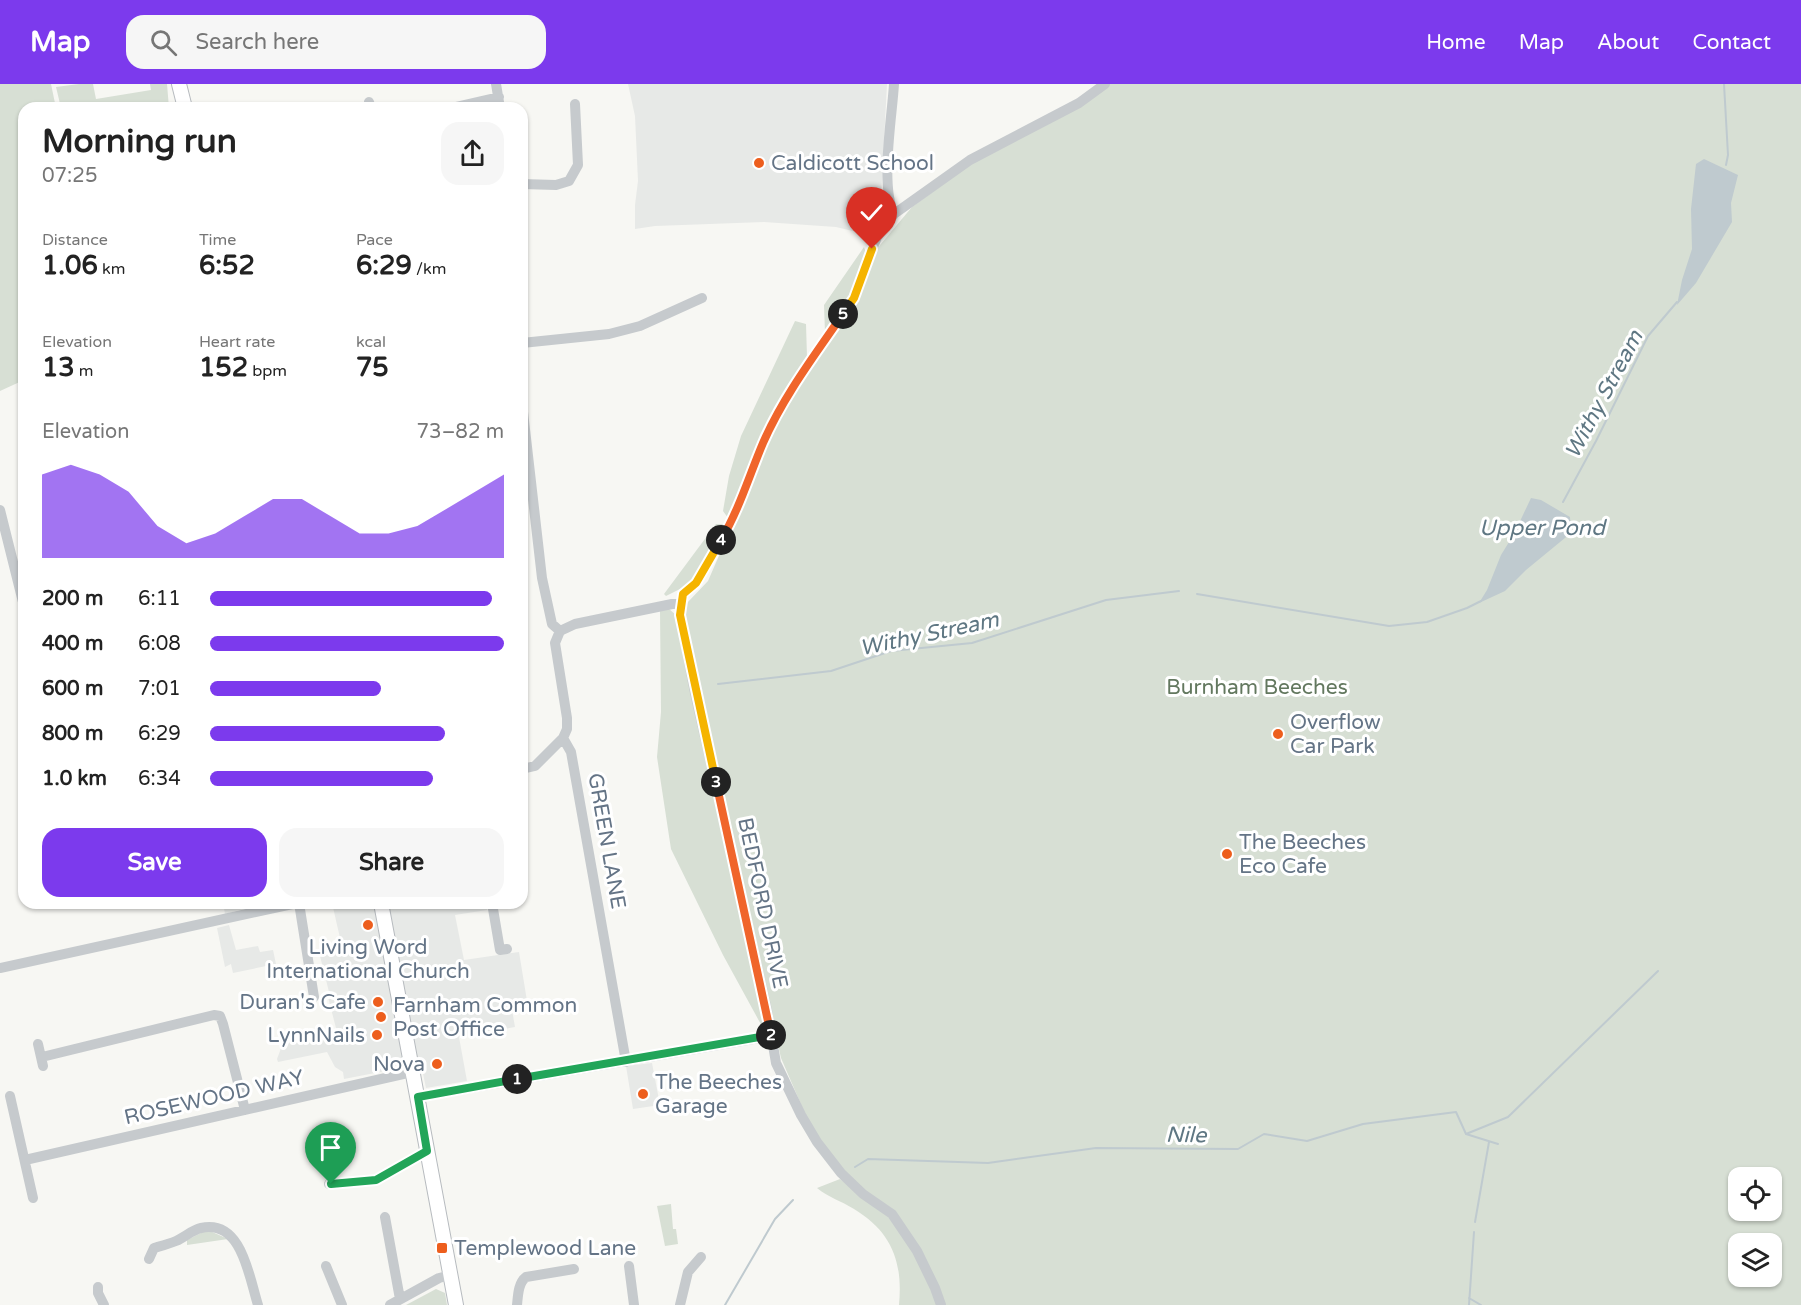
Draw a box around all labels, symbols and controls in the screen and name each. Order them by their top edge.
search box [126,15,546,69]
text: Map [30,25,90,59]
icon: search [147,26,180,59]
text: Search here [195,29,319,55]
text: Home [1426,30,1486,55]
text: Map [1519,30,1564,55]
text: About [1597,30,1659,55]
text: Contact [1692,30,1771,55]
text: Morning run [42,122,237,161]
button: share [441,122,504,185]
place label: Caldicott School [771,151,934,176]
marker: Caldicott School [752,156,766,170]
text: 07:25 [42,164,97,188]
pin [846,187,897,249]
icon: check [855,196,888,229]
text: Distance [42,230,108,250]
text: Time [199,230,236,250]
text: Pace [356,230,393,250]
text: 1.06 [42,250,98,281]
text: 6:52 [199,250,255,281]
text: 6:29 [356,250,412,281]
text: km [98,259,125,279]
text: /km [412,259,446,279]
pin: 5 [828,299,858,329]
text: 5 [838,304,848,324]
water label: Withy Stream [1559,325,1649,463]
text: Elevation [42,332,112,352]
text: Heart rate [199,332,275,352]
text: kcal [356,332,386,352]
text: 13 [42,352,75,383]
text: 152 [199,352,248,383]
text: 75 [356,352,389,383]
text: m [75,361,94,381]
text: bpm [248,361,287,381]
text: Elevation [42,420,129,444]
text: 73–82 m [417,420,504,444]
water label: Upper Pond [1479,515,1608,541]
pin: 4 [706,525,736,555]
text: 4 [716,530,726,550]
text: 200 m [42,587,103,611]
text: 6:11 [138,587,181,611]
water label: Withy Stream [857,606,1002,661]
text: 400 m [42,632,103,656]
text: 6:08 [138,632,181,656]
park label: Burnham Beeches [1166,675,1348,700]
text: 600 m [42,677,103,701]
text: 7:01 [138,677,181,701]
place label: Overflow Car Park [1290,710,1381,759]
text: 800 m [42,722,103,746]
text: 6:29 [138,722,181,746]
marker: Overflow Car Park [1271,727,1285,741]
text: 1.0 km [42,767,107,791]
text: 6:34 [138,767,181,791]
pin: 3 [701,767,731,797]
street label: GREEN LANE [582,771,631,911]
text: 3 [711,772,721,792]
street label: BEDFORD DRIVE [732,815,793,991]
button: Save [42,828,267,897]
button: Share [279,828,504,897]
place label: The Beeches Eco Cafe [1239,830,1366,879]
marker: The Beeches Eco Cafe [1220,847,1234,861]
marker: Living Word International Church [361,918,375,932]
place label: Living Word International Church [266,935,470,984]
place label: Duran's Cafe [239,990,366,1015]
place label: Farnham Common Post Office [393,993,577,1042]
marker: Duran's Cafe [371,995,385,1009]
marker: Farnham Common Post Office [374,1010,388,1024]
pin: 2 [756,1020,786,1050]
place label: LynnNails [267,1023,365,1048]
text: 2 [766,1025,776,1045]
marker: LynnNails [370,1028,384,1042]
place label: Nova [373,1052,425,1077]
marker: Nova [430,1057,444,1071]
pin: 1 [502,1064,532,1094]
street label: ROSEWOOD WAY [122,1065,307,1130]
text: 1 [512,1069,522,1089]
place label: The Beeches Garage [655,1070,782,1119]
marker: The Beeches Garage [636,1087,650,1101]
pin [305,1122,356,1184]
water label: Nile [1165,1122,1208,1148]
icon: arrive [314,1131,347,1164]
map controls [1728,1167,1782,1287]
button: locate [1728,1167,1782,1221]
button: layers [1728,1233,1782,1287]
place label: Templewood Lane [454,1236,636,1261]
marker: Templewood Lane [435,1241,449,1255]

